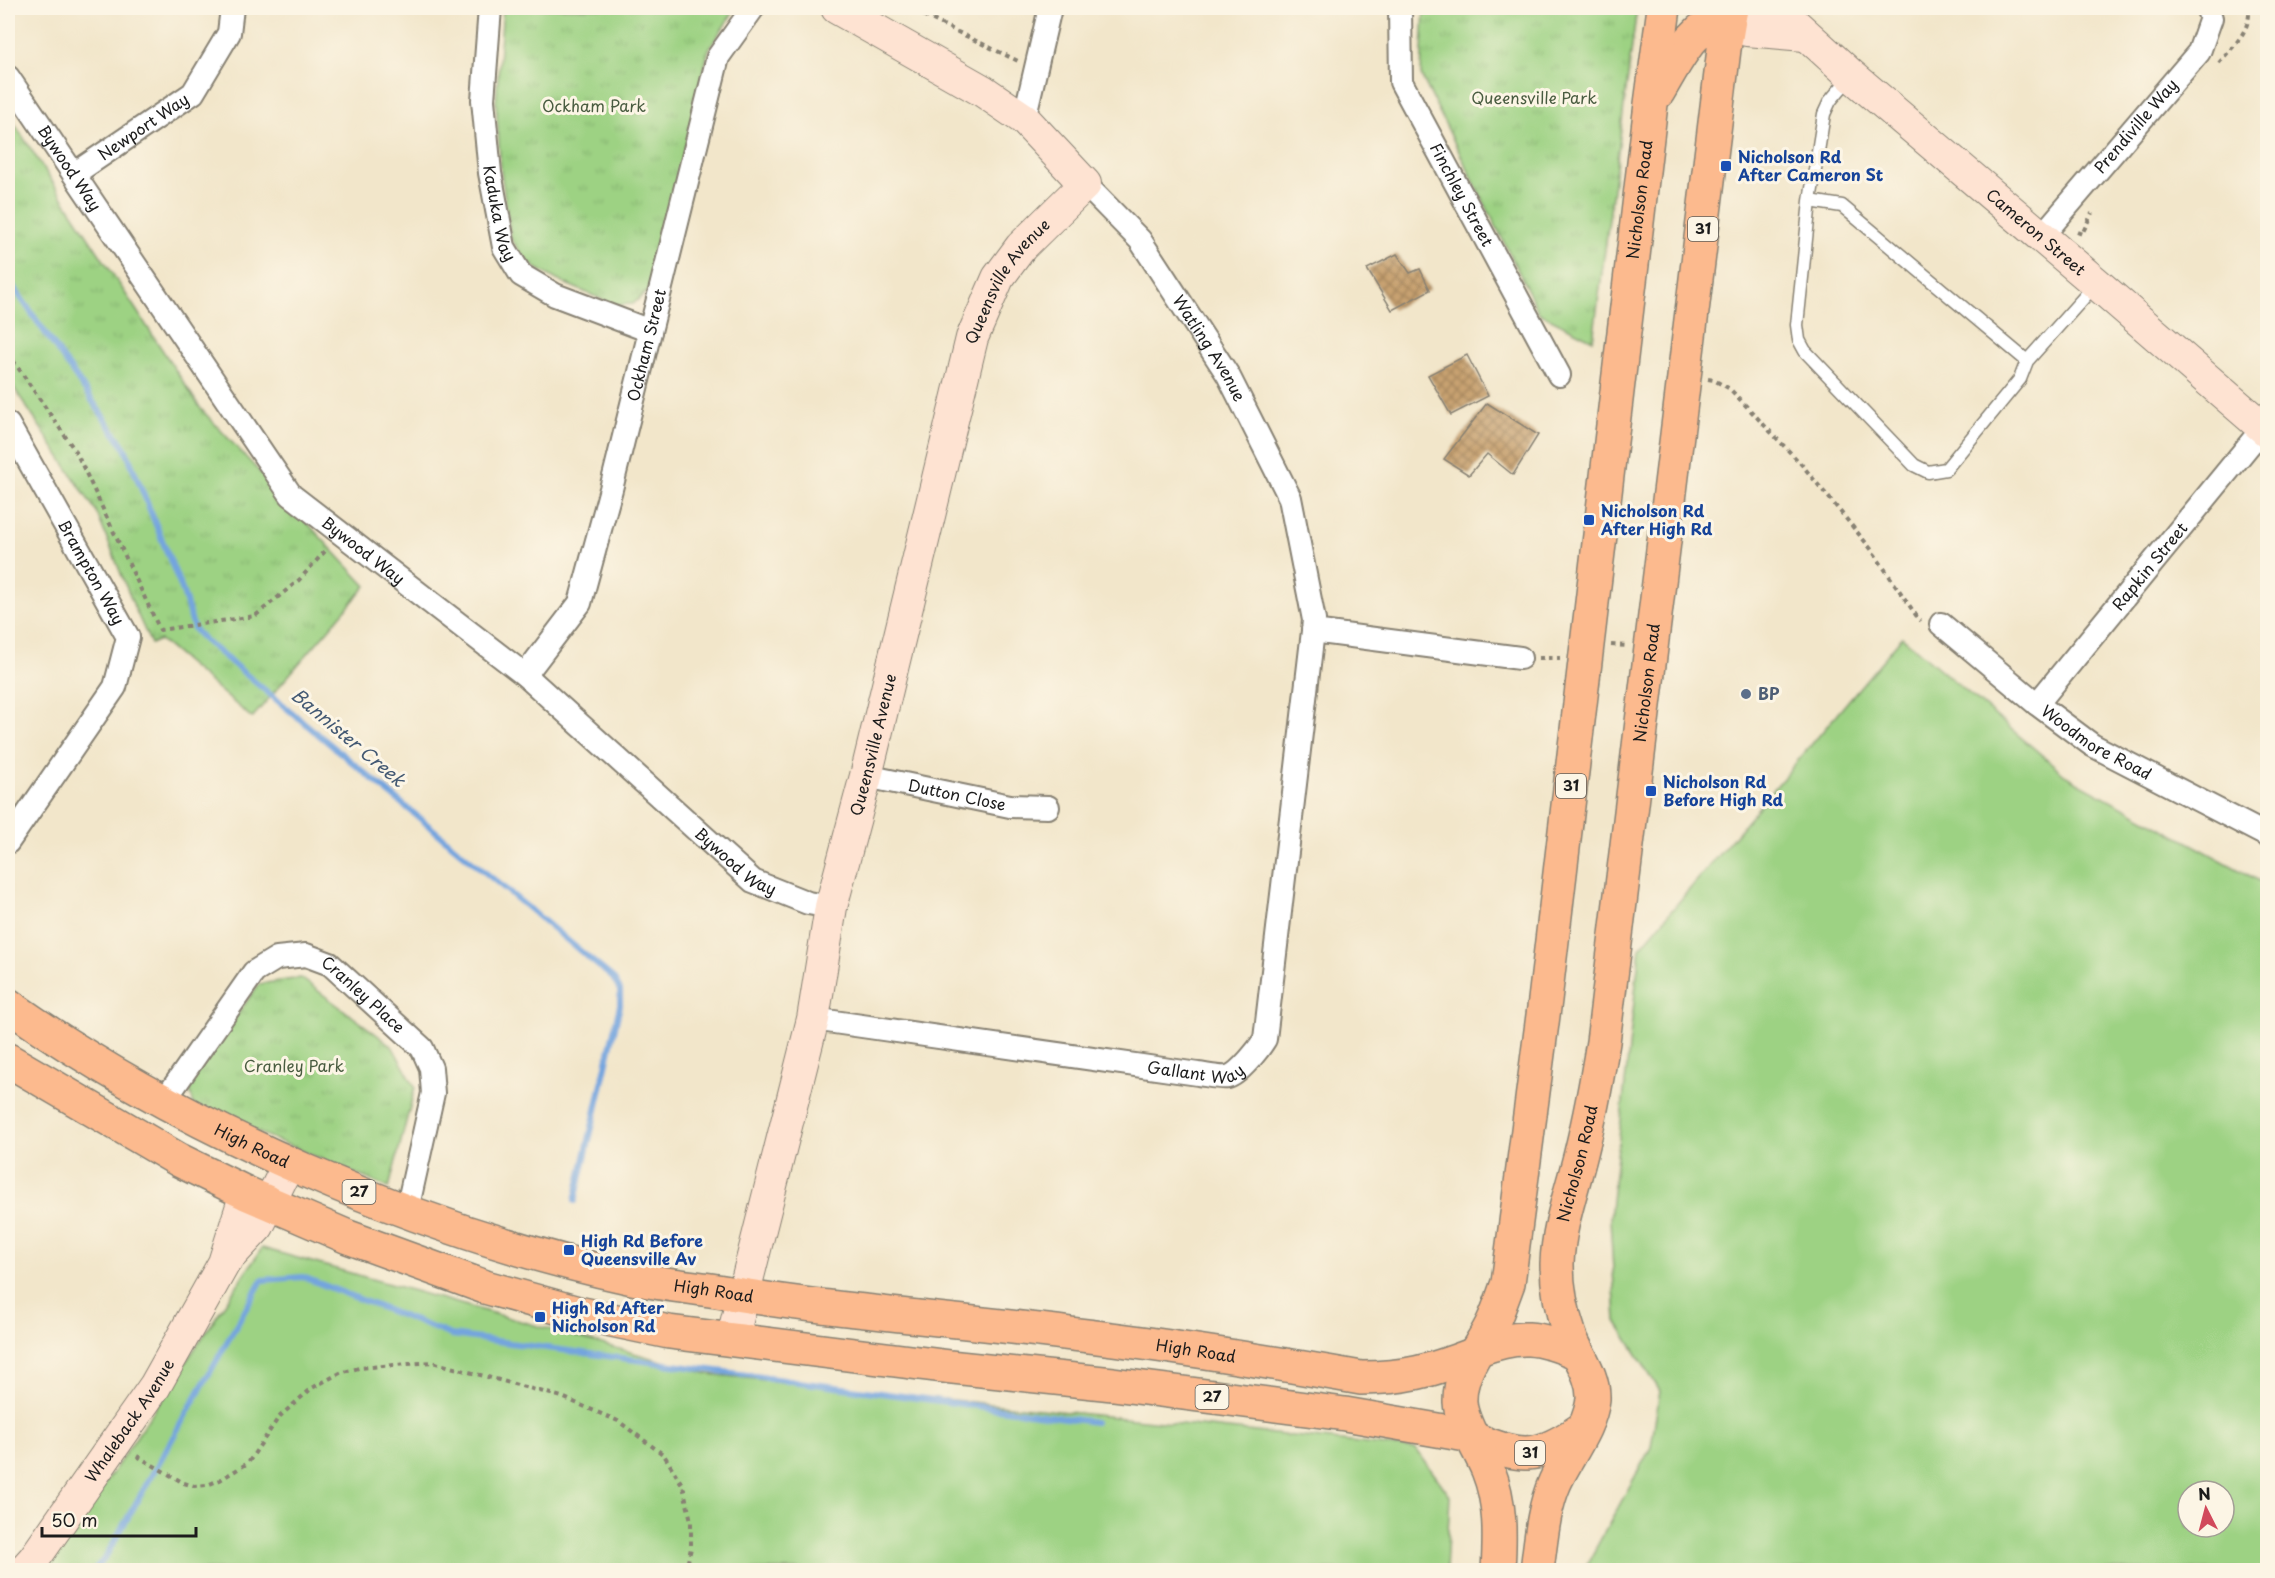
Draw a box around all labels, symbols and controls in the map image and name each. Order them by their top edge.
street label: Prendiville Way [2088,73,2183,178]
park label: Queensville Park [1471,85,1597,109]
street label: Newport Way [92,86,193,166]
park label: Ockham Park [542,93,646,117]
street label: Bywood Way [33,120,108,215]
street label: Finchley Street [1425,138,1501,251]
street label: Nicholson Road [1620,139,1658,261]
place label: Nicholson Rd After Cameron St [1737,144,1884,186]
marker: Nicholson Rd After Cameron St [1719,159,1733,173]
street label: Kaduka Way [478,164,523,266]
street label: Cameron Street [1982,182,2092,281]
street label: Queensville Avenue [958,212,1054,347]
road number: 31 [1688,217,1718,241]
street label: Ockham Street [620,286,671,404]
street label: Watling Avenue [1168,290,1252,405]
place label: Nicholson Rd After High Rd [1600,498,1713,540]
street label: Bywood Way [317,510,411,590]
marker: Nicholson Rd After High Rd [1582,513,1596,527]
street label: Brampton Way [53,514,132,629]
street label: Rapkin Street [2106,516,2193,615]
street label: Nicholson Road [1627,622,1665,744]
street label: Queensville Avenue [843,671,901,818]
water label: Bannister Creek [286,681,413,793]
place label: BP [1758,681,1780,705]
marker: BP [1739,687,1753,701]
street label: Woodmore Road [2037,698,2156,785]
place label: Nicholson Rd Before High Rd [1663,769,1784,811]
street label: Dutton Close [906,772,1008,816]
road number: 31 [1556,774,1586,798]
marker: Nicholson Rd Before High Rd [1644,784,1658,798]
street label: Bywood Way [690,821,780,900]
street label: Cranley Place [319,949,411,1038]
park label: Cranley Park [244,1053,344,1077]
street label: Gallant Way [1146,1054,1249,1089]
street label: Nicholson Road [1550,1103,1602,1224]
street label: High Road [211,1117,294,1173]
road number: 27 [342,1180,376,1204]
place label: High Rd Before Queensville Av [581,1228,703,1270]
marker: High Rd Before Queensville Av [562,1243,576,1257]
street label: High Road [672,1272,755,1308]
place label: High Rd After Nicholson Rd [552,1295,665,1337]
marker: High Rd After Nicholson Rd [533,1310,547,1324]
street label: High Road [1155,1332,1238,1368]
street label: Whaleback Avenue [78,1354,179,1487]
road number: 27 [1196,1385,1228,1409]
road number: 31 [1515,1441,1545,1465]
north arrow [2176,1479,2236,1539]
text: N [2197,1480,2212,1506]
scale bar [42,1500,196,1538]
text: 50 m [51,1506,98,1533]

